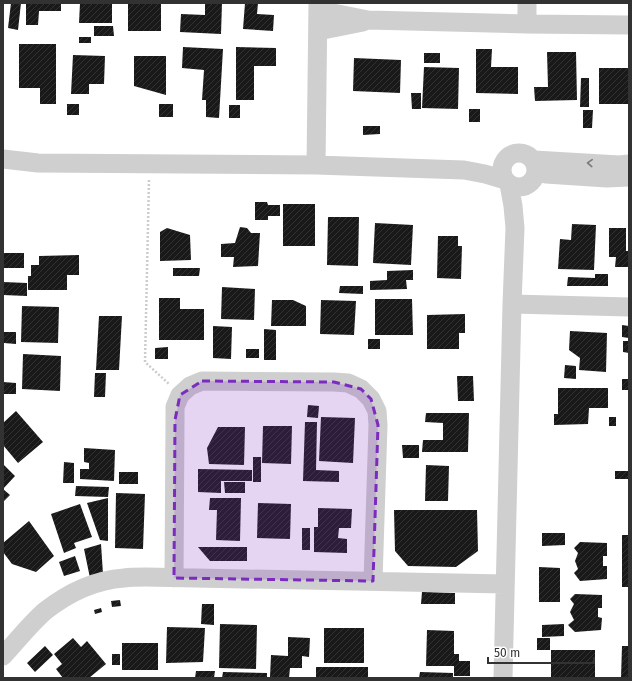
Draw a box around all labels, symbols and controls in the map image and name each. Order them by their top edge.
one-way arrow [587,159,593,168]
scale bar [488,639,594,665]
text: 50 m [494,646,520,660]

